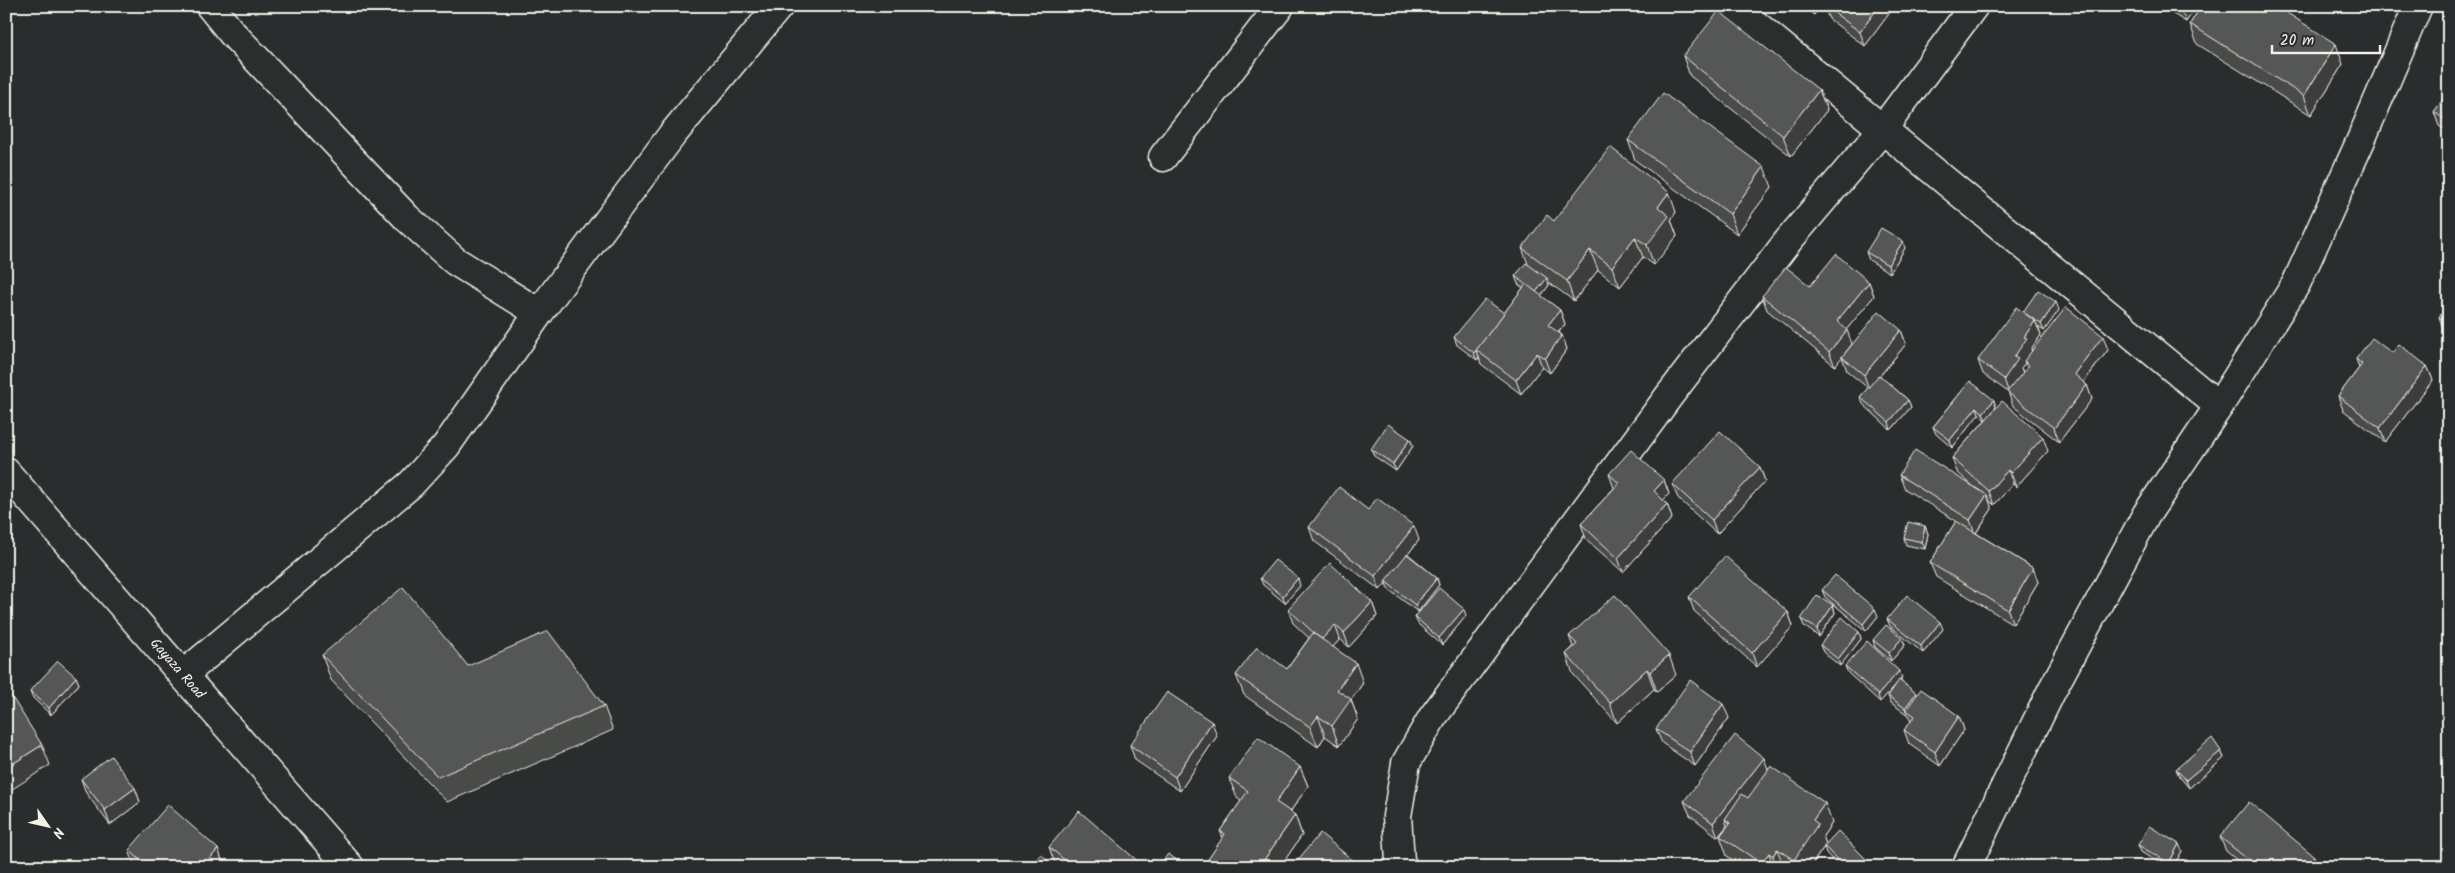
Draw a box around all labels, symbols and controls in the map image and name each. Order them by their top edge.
scale bar [2272,22,2380,54]
text: 20 m [2280,29,2314,53]
street label: Gayaza Road [145,633,211,705]
north arrow [22,800,72,850]
text: N [46,823,70,843]

